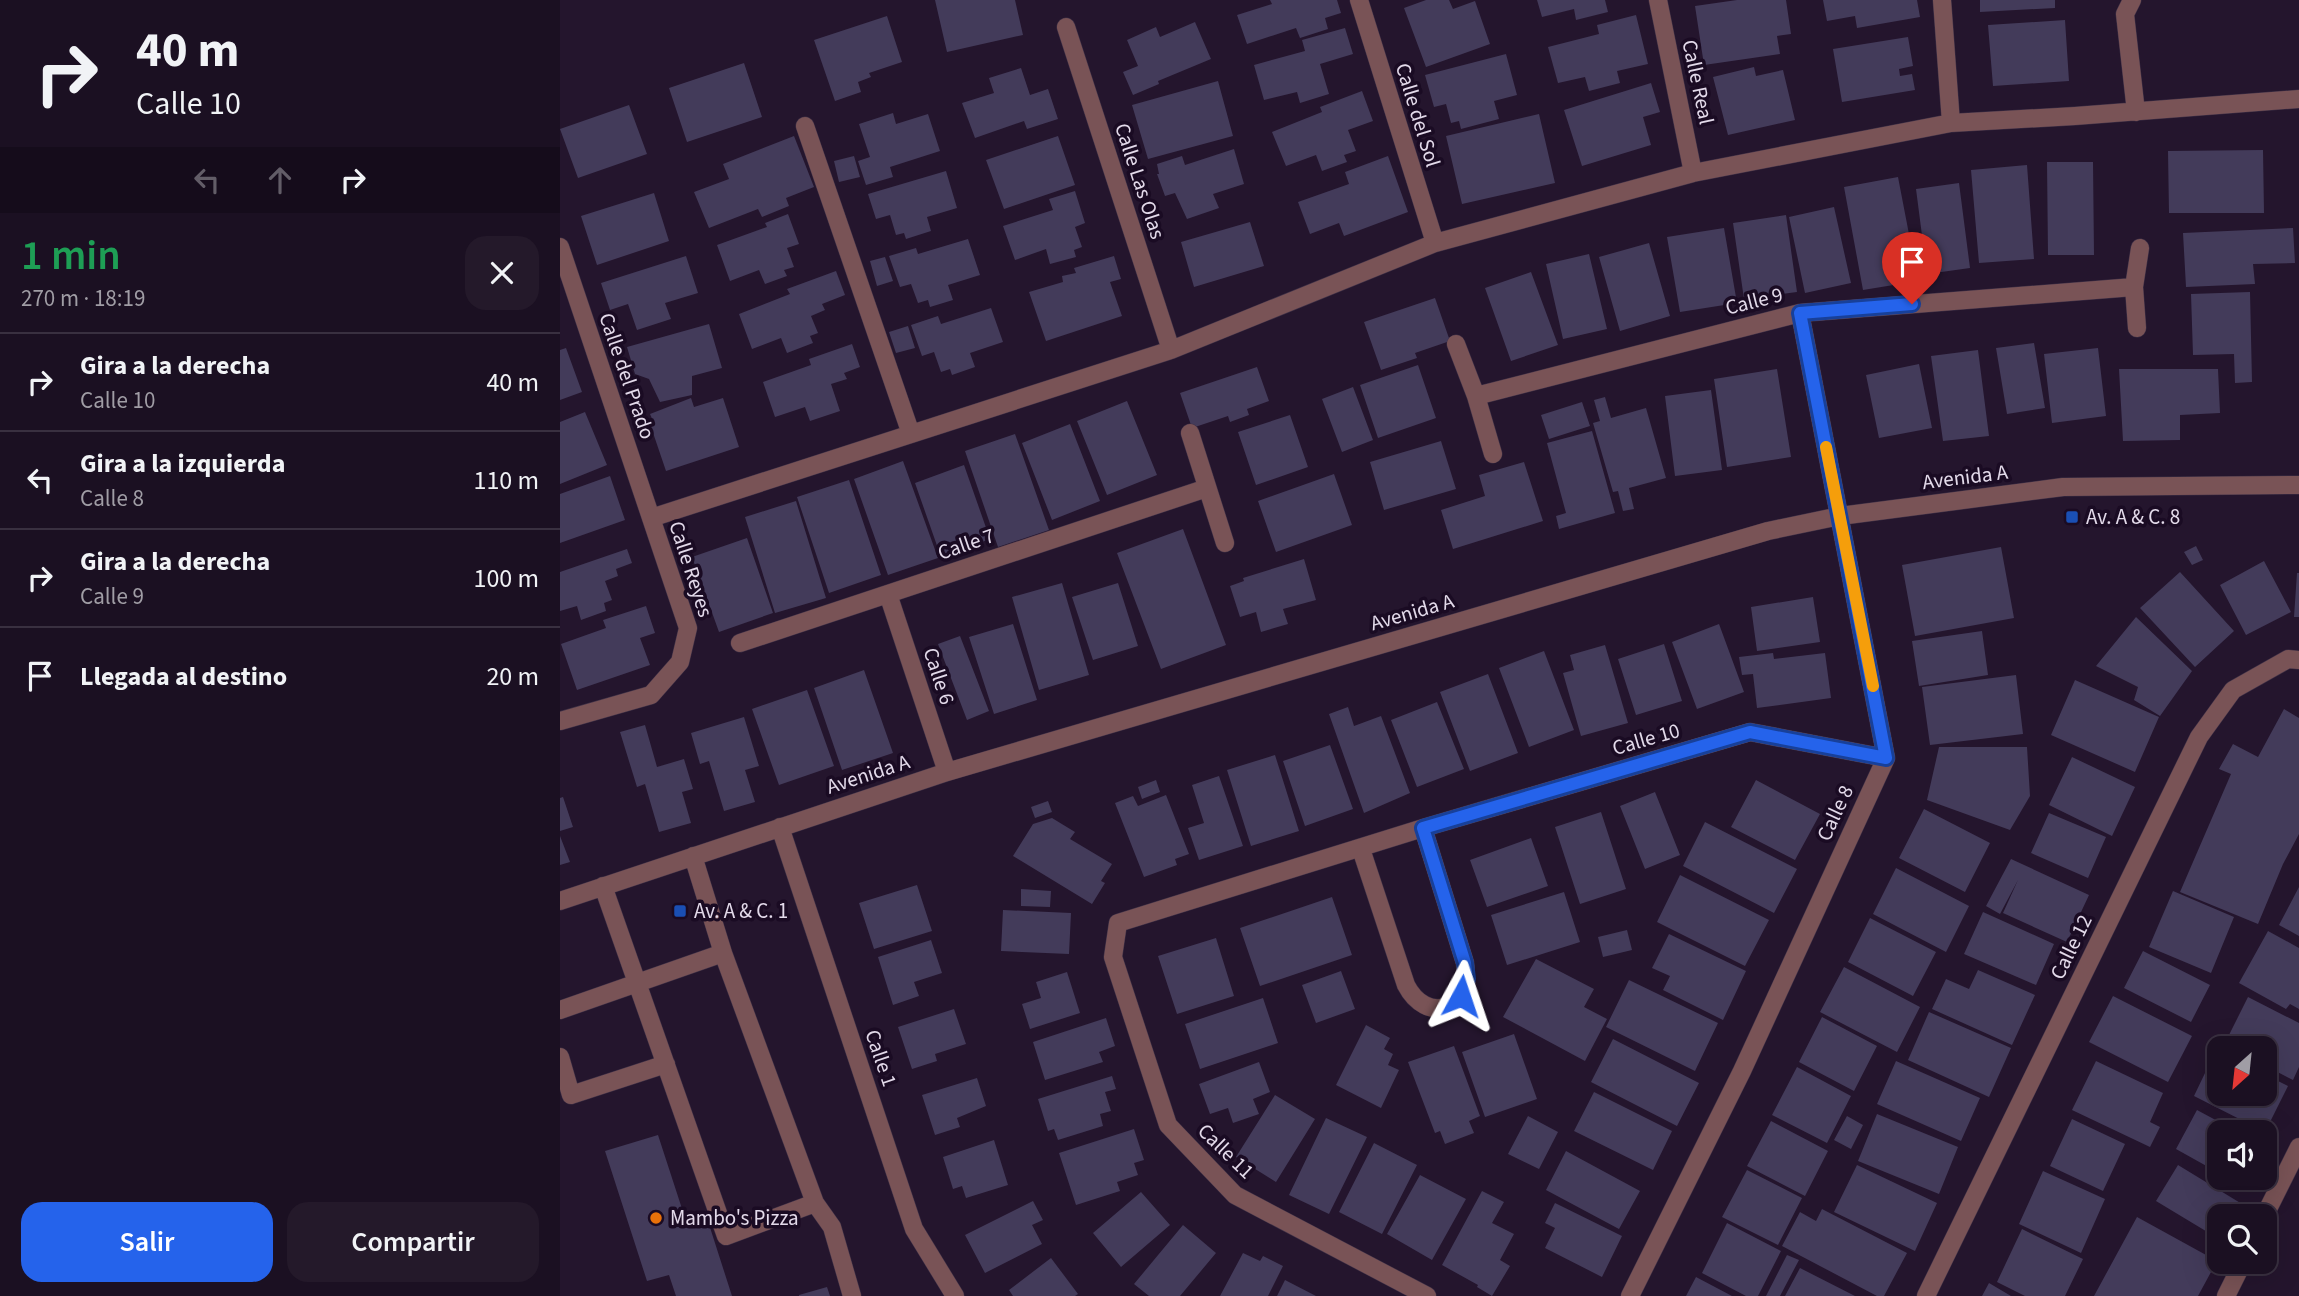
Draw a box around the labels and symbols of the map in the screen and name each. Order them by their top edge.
street label: Calle Real [1674,37,1722,127]
street label: Calle del Sol [1388,59,1448,171]
street label: Calle Las Olas [1107,119,1173,243]
pin [1882,232,1942,304]
street label: Calle 9 [1722,279,1786,323]
street label: Calle del Prado [591,309,663,443]
street label: Avenida A [1921,457,2010,497]
place label: Av. A & C. 8 [2086,502,2180,532]
marker: Av. A & C. 8 [2064,509,2080,525]
street label: Calle Reyes [661,517,721,621]
street label: Calle 7 [934,520,998,568]
street label: Avenida A [1367,586,1458,638]
street label: Calle 6 [916,644,962,708]
street label: Calle 10 [1609,715,1683,763]
street label: Avenida A [823,746,914,802]
street label: Calle 8 [1809,780,1861,846]
place label: Av. A & C. 1 [694,896,788,926]
marker: Av. A & C. 1 [672,903,688,919]
street label: Calle 12 [2042,910,2100,984]
position arrow [1424,959,1498,1033]
street label: Calle 1 [857,1026,905,1090]
north arrow [2207,1036,2277,1106]
street label: Calle 11 [1191,1116,1261,1186]
place label: Mambo's Pizza [670,1203,798,1233]
marker: Mambo's Pizza [648,1210,664,1226]

